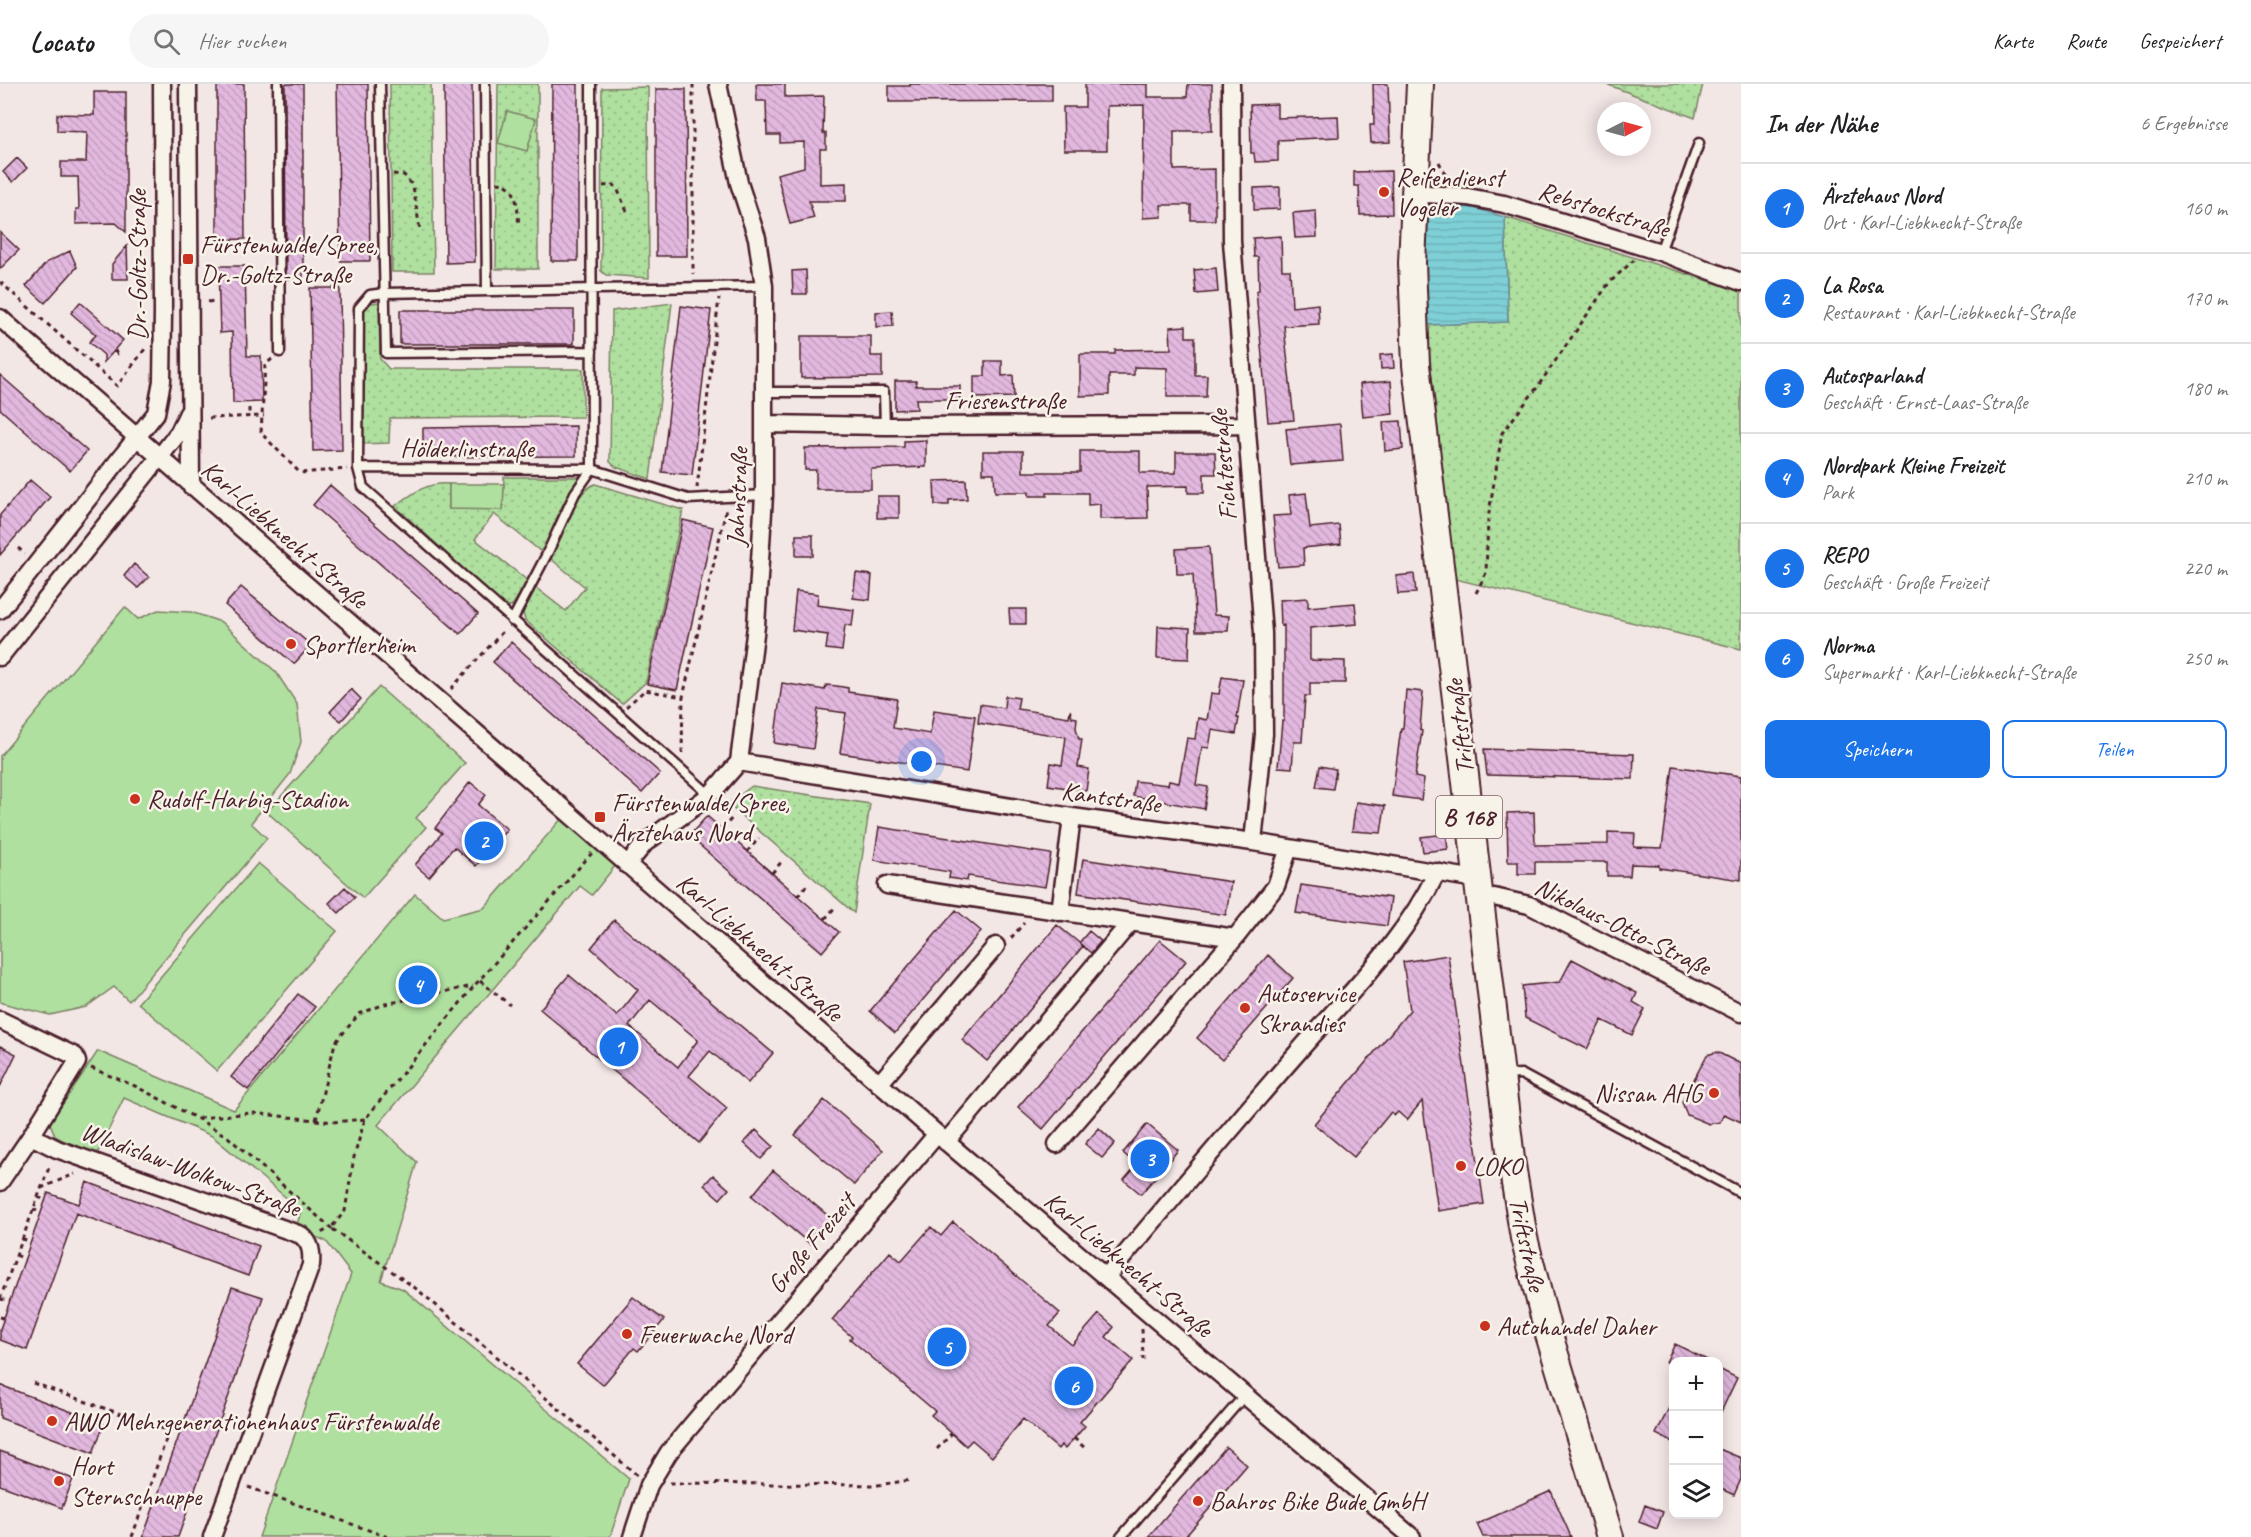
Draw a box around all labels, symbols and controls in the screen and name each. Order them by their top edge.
search box [129,14,549,68]
text: Locato [30,24,93,59]
icon: search [150,25,183,58]
text: Hier suchen [198,27,286,55]
text: Karte [1993,28,2033,54]
text: Route [2066,28,2106,54]
text: Gespeichert [2139,28,2221,54]
north arrow [1597,102,1651,156]
text: In der Nähe [1765,107,1877,140]
text: 6 Ergebnisse [2140,111,2227,136]
place label: Reifendienst Vogeler [1396,161,1507,224]
street label: Rebstockstraße [1534,174,1676,246]
text: Ärztehaus Nord [1822,182,1941,210]
marker: Reifendienst Vogeler [1377,185,1391,199]
street label: Dr.-Goltz-Straße [121,187,154,341]
text: 1 [1780,196,1789,221]
text: 160 m [2184,196,2227,221]
text: Ort · Karl-Liebknecht-Straße [1822,210,2021,235]
place label: Fürstenwalde/Spree, Dr.-Goltz-Straße [200,228,378,291]
marker: Fürstenwalde/Spree, Dr.-Goltz-Straße [181,252,195,266]
text: La Rosa [1822,272,1882,300]
text: 2 [1780,286,1789,311]
text: 170 m [2184,286,2227,311]
text: Restaurant · Karl-Liebknecht-Straße [1822,300,2075,325]
text: Autosparland [1822,362,1922,390]
text: 3 [1780,376,1789,401]
text: 180 m [2184,376,2227,401]
street label: Friesenstraße [945,384,1068,417]
text: Geschäft · Ernst-Laas-Straße [1822,390,2027,415]
street label: Fichtestraße [1202,406,1245,522]
street label: Hölderlinstraße [400,432,536,465]
street label: Jahnstraße [719,444,756,549]
text: Nordpark Kleine Freizeit [1822,452,2004,480]
street label: Karl-Liebknecht-Straße [194,453,377,618]
text: 4 [1780,466,1789,491]
text: 210 m [2184,466,2227,491]
text: Park [1822,480,1854,505]
text: REPO [1822,542,1867,570]
text: 5 [1780,556,1789,581]
text: 220 m [2184,556,2227,581]
text: Geschäft · Große Freizeit [1822,570,1988,595]
place label: Sportlerheim [303,628,417,661]
text: Norma [1822,632,1874,660]
marker: Sportlerheim [284,637,298,651]
text: 6 [1780,646,1789,671]
text: 250 m [2184,646,2227,671]
text: Supermarkt · Karl-Liebknecht-Straße [1822,660,2076,685]
street label: Triftstraße [1437,675,1482,776]
button: Speichern [1765,720,1990,778]
button: Teilen [2002,720,2227,778]
your location [907,747,936,776]
street label: Kantstraße [1059,774,1165,821]
place label: Rudolf-Harbig-Stadion [147,783,349,816]
place label: Fürstenwalde/Spree, Ärztehaus Nord [612,786,790,849]
marker: Rudolf-Harbig-Stadion [128,792,142,806]
road number: B 168 [1436,796,1502,838]
marker: Fürstenwalde/Spree, Ärztehaus Nord [593,810,607,824]
pin: 2 [464,818,504,864]
street label: Karl-Liebknecht-Straße [669,866,852,1031]
street label: Nikolaus-Otto-Straße [1530,870,1718,984]
pin: 4 [398,962,438,1008]
place label: Autoservice Skrandies [1257,977,1357,1040]
marker: Autoservice Skrandies [1238,1001,1252,1015]
pin: 1 [600,1024,638,1070]
place label: Nissan AHG [1595,1077,1705,1110]
marker: Nissan AHG [1707,1086,1721,1100]
street label: Wladislaw-Wolkow-Straße [77,1115,307,1225]
pin: 3 [1130,1136,1170,1182]
place label: LOKO [1473,1150,1525,1183]
marker: LOKO [1454,1159,1468,1173]
street label: Große Freizeit [760,1184,865,1300]
street label: Karl-Liebknecht-Straße [1037,1184,1222,1346]
street label: Triftstraße [1501,1194,1554,1297]
place label: Autohandel Daher [1497,1310,1658,1343]
place label: Feuerwache Nord [639,1318,796,1351]
marker: Autohandel Daher [1478,1319,1492,1333]
pin: 5 [928,1324,966,1370]
marker: Feuerwache Nord [620,1327,634,1341]
map controls [1669,1357,1723,1519]
button: + [1669,1357,1723,1411]
pin: 6 [1054,1364,1094,1408]
place label: AWO Mehrgenerationenhaus Fürstenwalde [64,1405,440,1438]
button: − [1669,1411,1723,1465]
marker: AWO Mehrgenerationenhaus Fürstenwalde [45,1414,59,1428]
place label: Hort Sternschnuppe [71,1450,203,1513]
button: layers [1669,1465,1723,1519]
marker: Hort Sternschnuppe [52,1474,66,1488]
place label: Bahros Bike Bude GmbH [1210,1485,1429,1518]
marker: Bahros Bike Bude GmbH [1191,1494,1205,1508]

